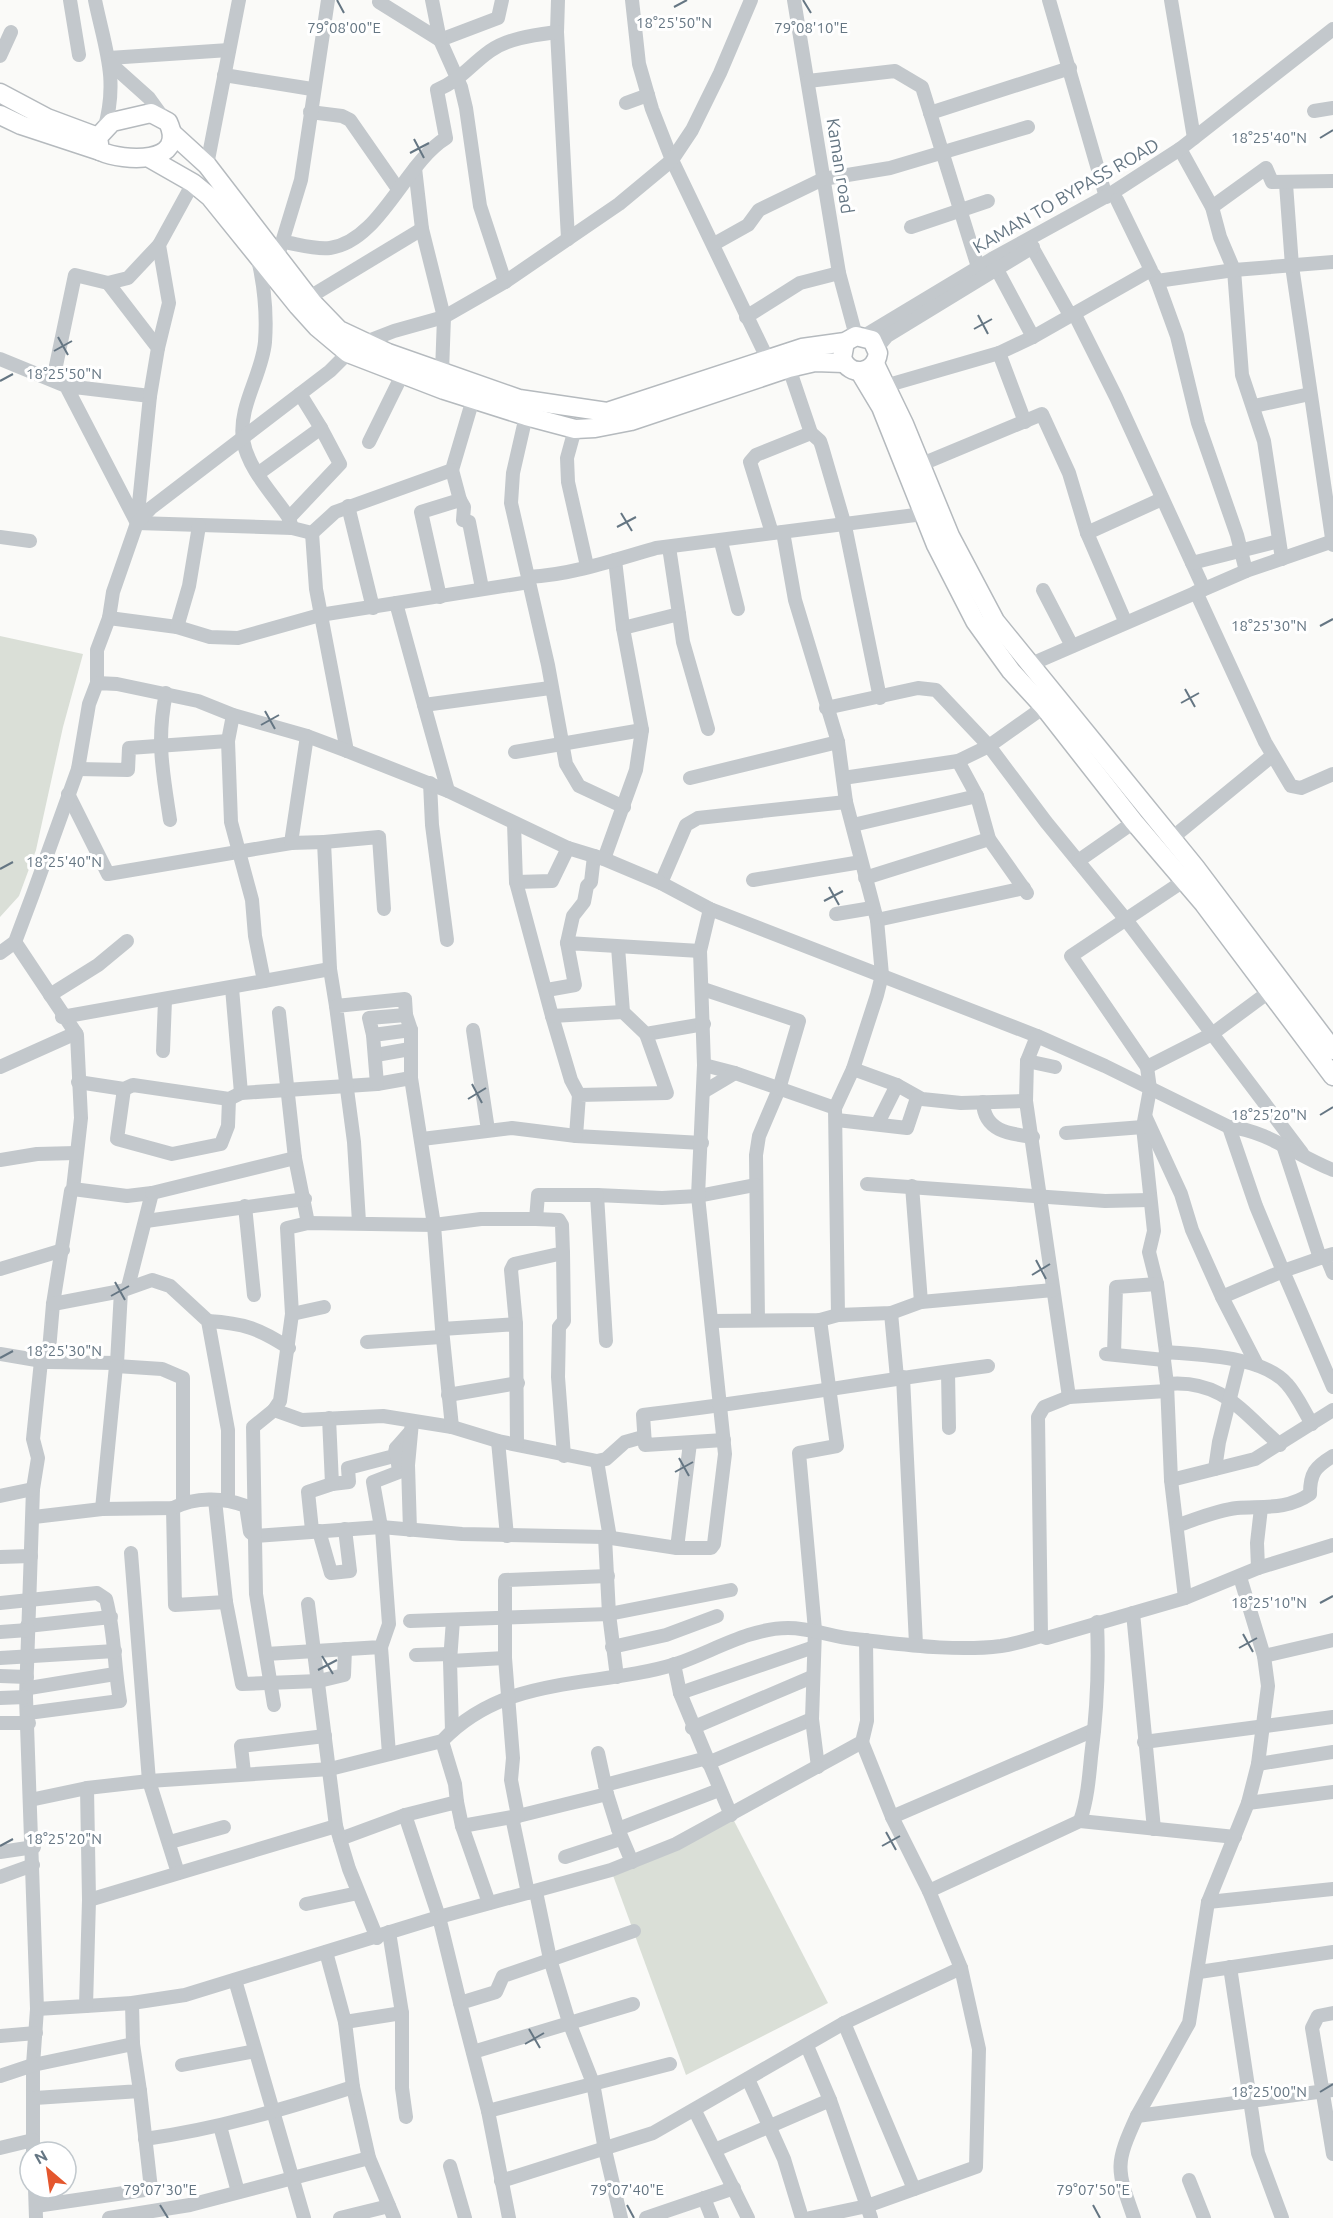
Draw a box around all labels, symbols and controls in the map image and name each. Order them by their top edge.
text: 18°25'50"N [636,14,712,31]
text: 79°08'00"E [307,19,381,36]
text: 79°08'10"E [774,19,848,36]
street label: Kaman road [824,117,858,215]
text: 18°25'40"N [1231,129,1307,146]
street label: KAMAN TO BYPASS ROAD [969,134,1162,257]
text: 18°25'50"N [26,365,102,382]
text: 18°25'30"N [1231,617,1307,634]
text: 18°25'40"N [26,853,102,870]
text: 18°25'20"N [1231,1106,1307,1123]
text: 18°25'30"N [26,1342,102,1359]
text: 18°25'10"N [1231,1594,1307,1611]
text: 18°25'20"N [26,1830,102,1847]
text: 18°25'00"N [1231,2083,1307,2100]
north arrow [18,2140,78,2200]
text: N [31,2146,50,2168]
text: 79°07'30"E [123,2181,197,2198]
text: 79°07'40"E [590,2181,664,2198]
text: 79°07'50"E [1056,2181,1130,2198]

